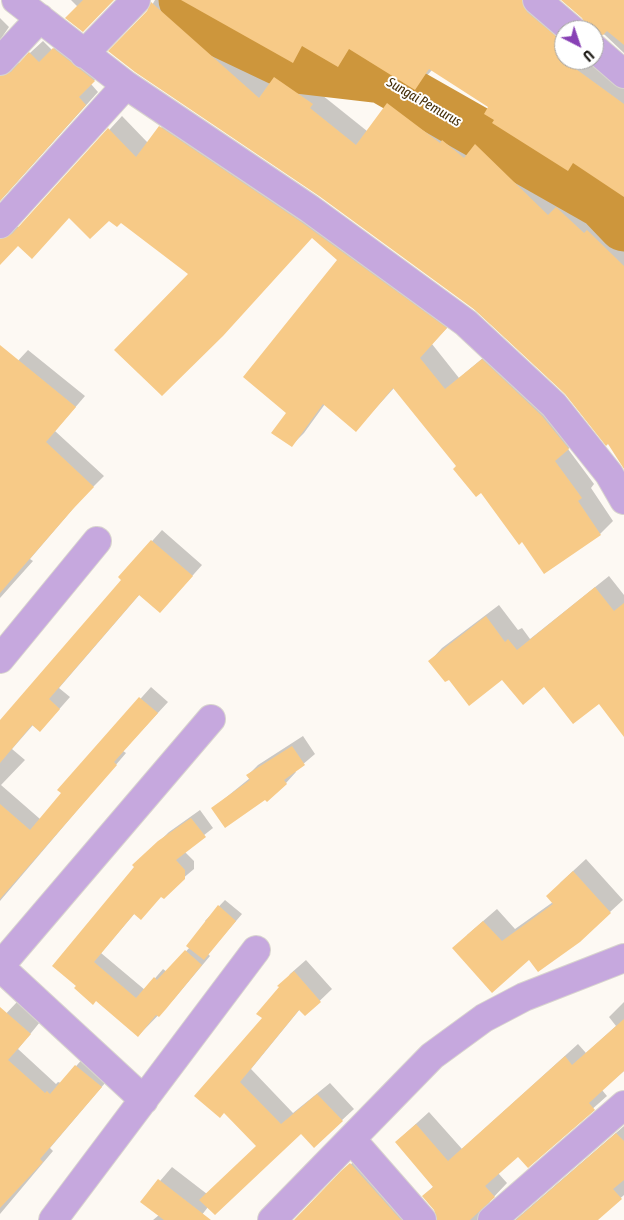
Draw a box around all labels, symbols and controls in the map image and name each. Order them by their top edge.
north arrow [554,20,604,70]
text: U [580,47,597,64]
water label: Sungai Pemurus [384,74,464,130]

